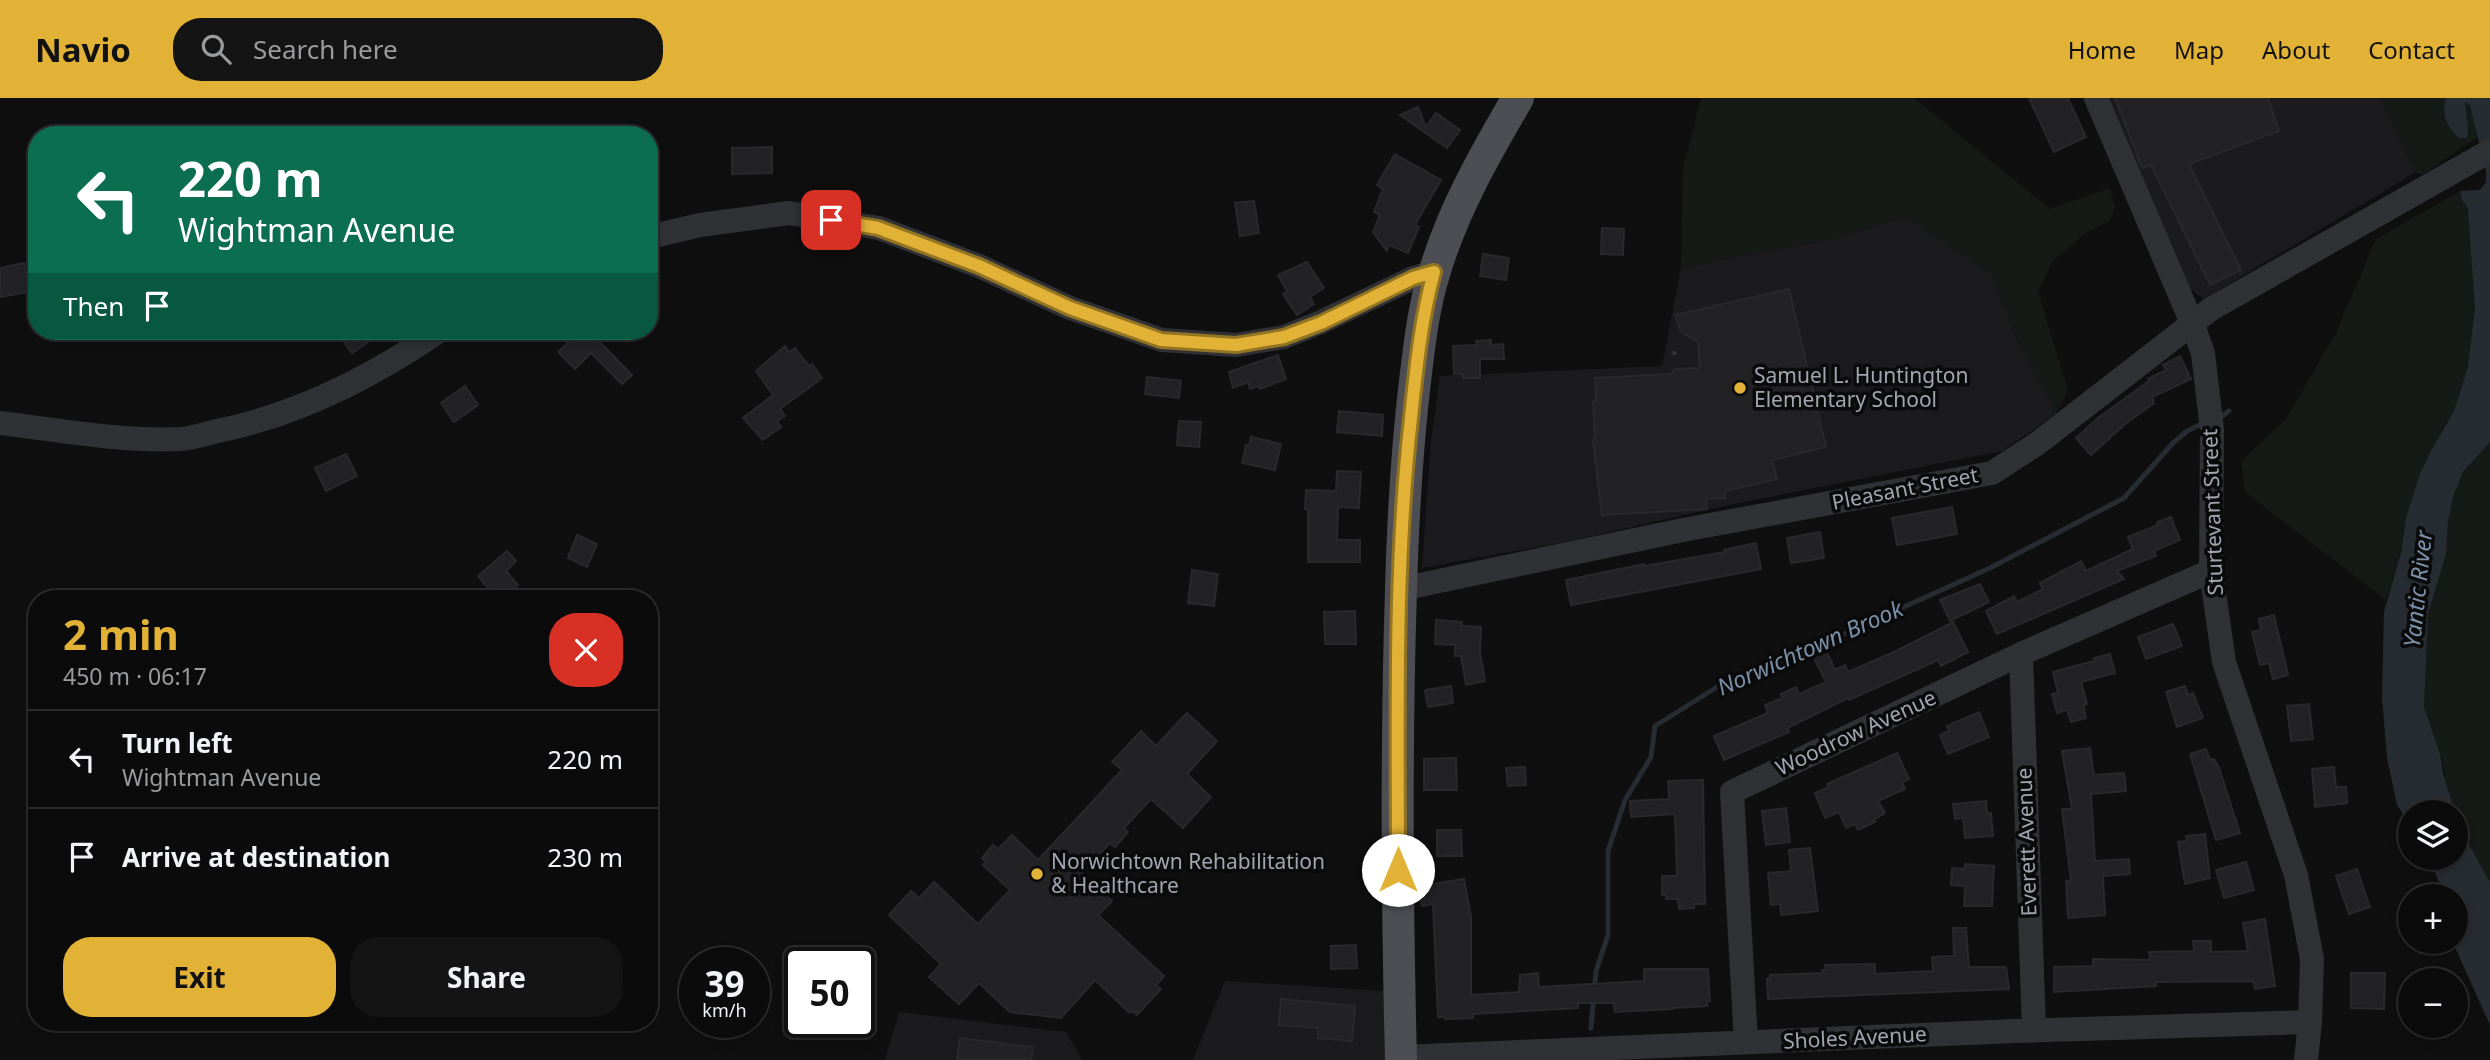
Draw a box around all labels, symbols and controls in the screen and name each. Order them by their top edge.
search box [173,18,663,81]
text: Navio [35,27,131,72]
icon: search [197,30,235,68]
text: Search here [253,31,398,67]
text: Home [2068,33,2136,66]
text: Map [2174,33,2224,66]
text: About [2262,33,2330,66]
text: Contact [2368,33,2455,66]
text: 220 m [178,145,323,211]
icon: left [63,154,154,245]
pin [801,190,861,250]
icon: arrive [812,201,850,239]
text: Wightman Avenue [178,208,455,251]
icon: arrive [138,287,176,325]
text: Then [63,288,124,324]
place label: Samuel L. Huntington Elementary School [1754,361,1968,413]
marker: Samuel L. Huntington Elementary School [1732,380,1748,396]
street label: Sturtevant Street [2195,428,2229,596]
street label: Pleasant Street [1829,460,1981,516]
water label: Yantic River [2395,528,2439,649]
water label: Norwichtown Brook [1712,591,1909,702]
text: 2 min [63,605,179,662]
button: close [549,613,623,687]
text: 450 m · 06:17 [63,660,207,692]
street label: Woodrow Avenue [1771,683,1940,781]
text: Turn left [122,725,233,761]
icon: left [63,740,101,778]
text: 220 m [547,741,623,777]
text: Wightman Avenue [122,761,321,793]
street label: Everett Avenue [2009,767,2043,917]
map controls [2398,800,2468,1038]
button: layers [2398,800,2468,870]
position arrow [1361,833,1435,907]
icon: arrive [63,838,101,876]
text: Arrive at destination [122,839,391,875]
text: 230 m [547,839,623,875]
place label: Norwichtown Rehabilitation & Healthcare [1051,847,1325,899]
marker: Norwichtown Rehabilitation & Healthcare [1029,866,1045,882]
button: + [2398,884,2468,954]
button: Exit [63,937,336,1017]
button: Share [350,937,623,1017]
speed limit sign: 50 [784,947,875,1038]
text: 39 [704,960,745,1007]
button: − [2398,968,2468,1038]
text: km/h [702,998,747,1022]
street label: Sholes Avenue [1782,1019,1927,1055]

